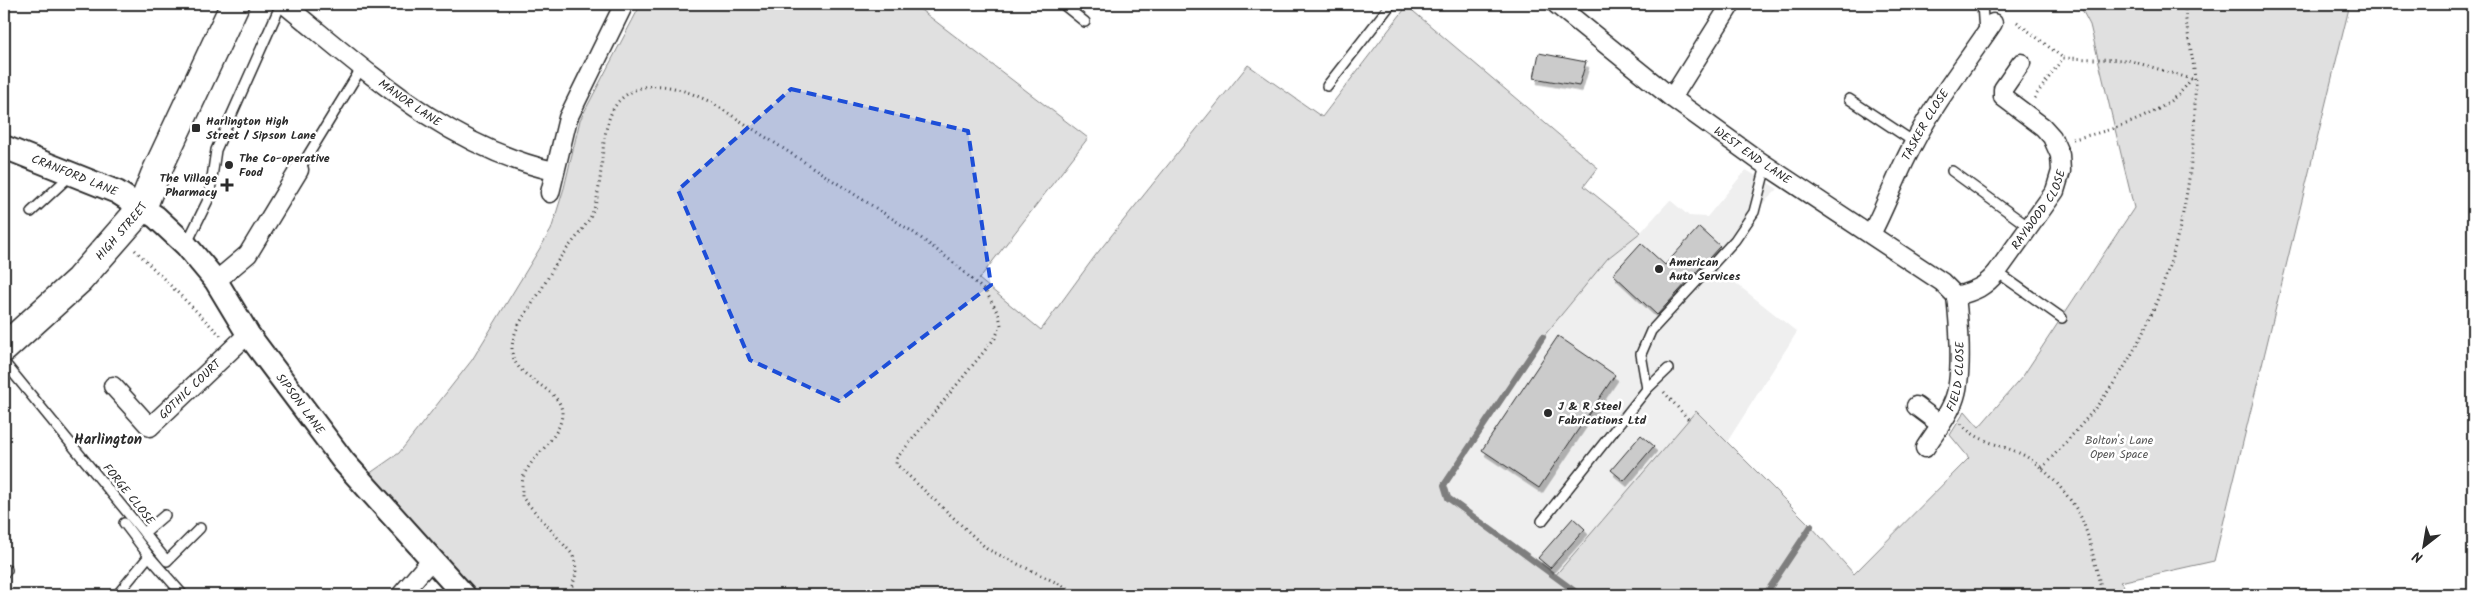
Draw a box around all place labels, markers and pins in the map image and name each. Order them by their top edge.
place label: Harlington High Street / Sipson Lane [206,112,316,145]
marker: Harlington High Street / Sipson Lane [190,122,202,134]
place label: The Co-operative Food [239,149,330,182]
marker: The Co-operative Food [223,159,235,171]
place label: The Village Pharmacy [160,169,218,202]
marker: The Village Pharmacy [221,179,233,191]
place label: American Auto Services [1669,253,1741,286]
marker: American Auto Services [1653,263,1665,275]
place label: J & R Steel Fabrications Ltd [1558,397,1647,430]
marker: J & R Steel Fabrications Ltd [1542,407,1554,419]

